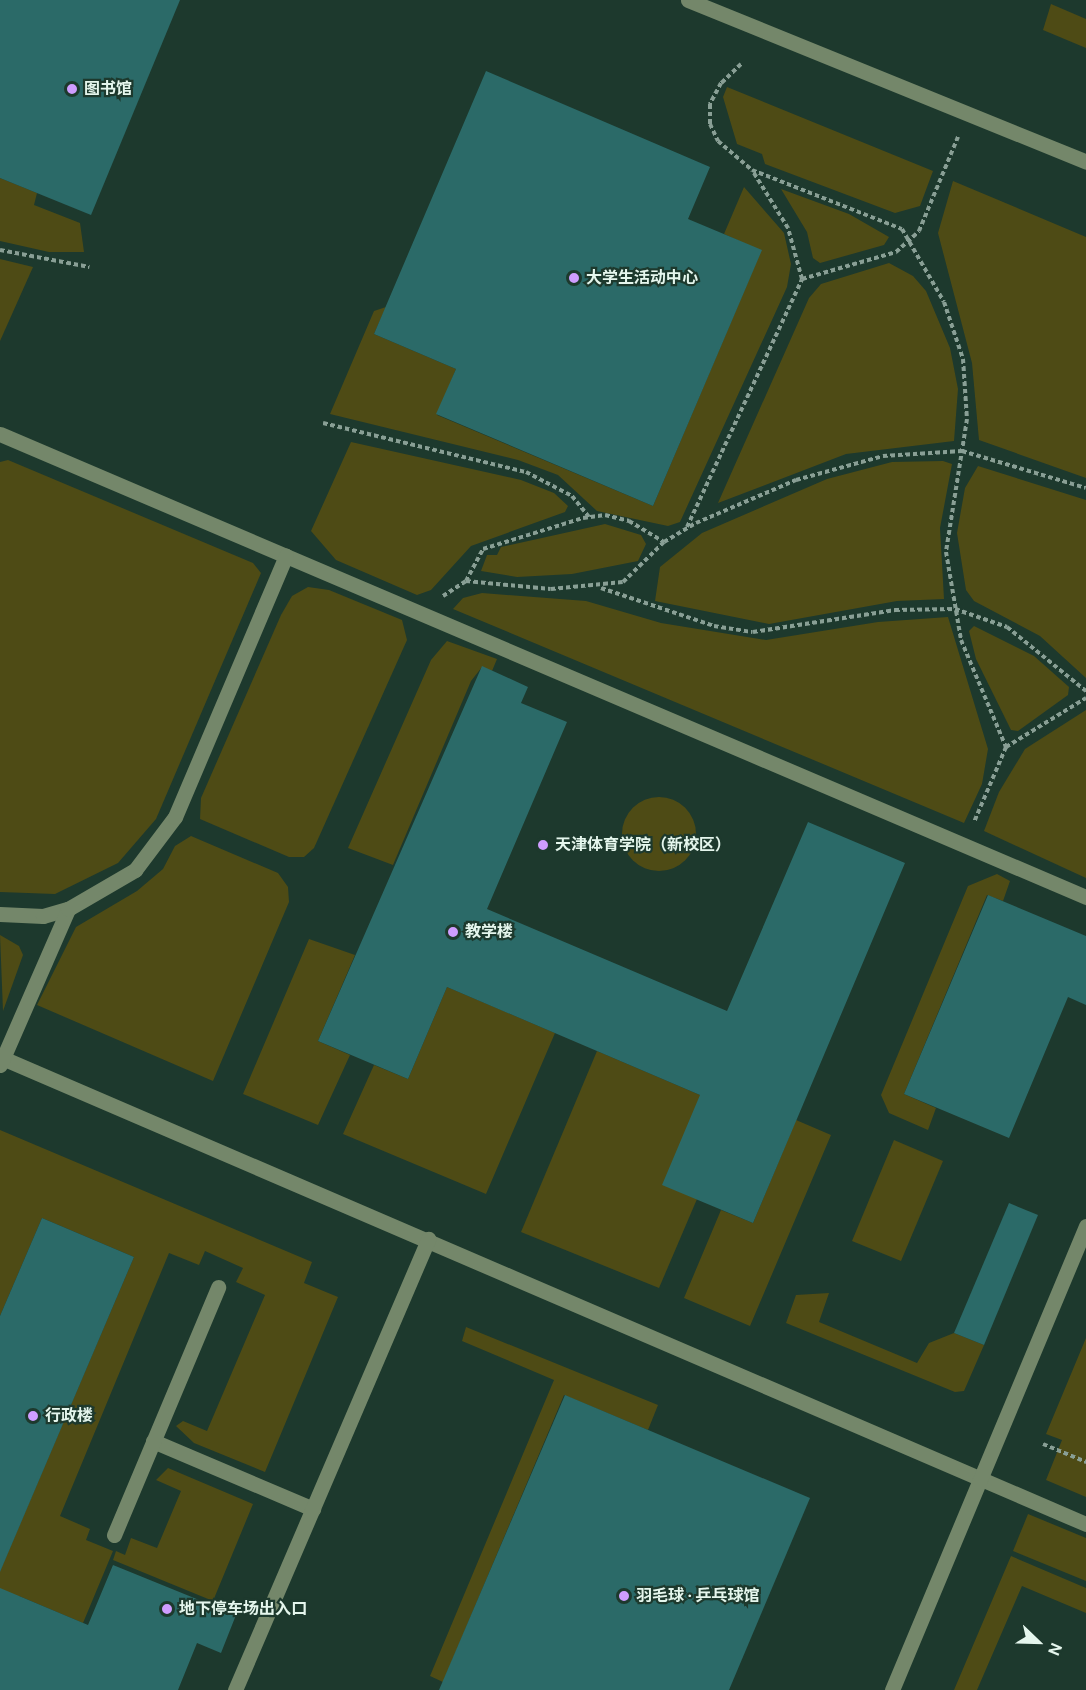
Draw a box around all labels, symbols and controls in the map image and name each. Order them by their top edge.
place label: 图书馆 [84,79,132,99]
marker: 图书馆 [65,82,79,96]
place label: 大学生活动中心 [586,268,698,288]
marker: 大学生活动中心 [567,271,581,285]
place label: 天津体育学院（新校区） [555,835,731,855]
marker: 天津体育学院（新校区） [536,838,550,852]
place label: 教学楼 [465,922,513,942]
marker: 教学楼 [446,925,460,939]
place label: 行政楼 [45,1406,93,1426]
marker: 行政楼 [26,1409,40,1423]
place label: 羽毛球 · 乒乓球馆 [636,1586,760,1606]
marker: 羽毛球 · 乒乓球馆 [617,1589,631,1603]
place label: 地下停车场出入口 [179,1599,307,1619]
marker: 地下停车场出入口 [160,1602,174,1616]
north arrow [1008,1612,1068,1672]
text: N [1043,1640,1067,1659]

